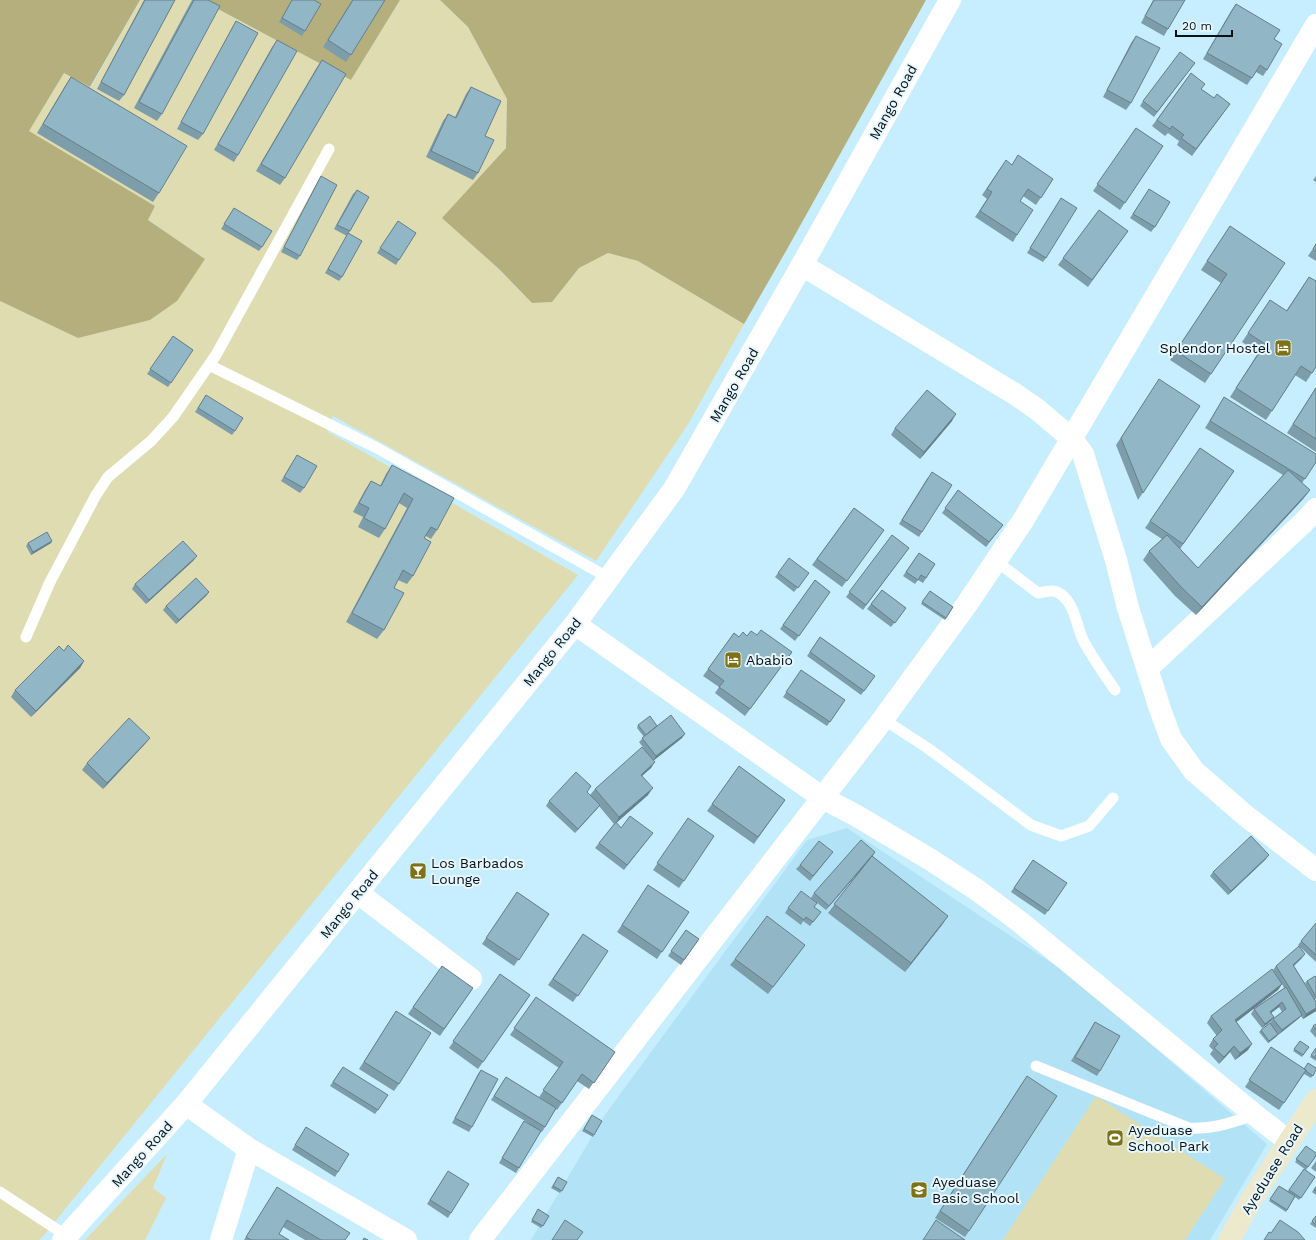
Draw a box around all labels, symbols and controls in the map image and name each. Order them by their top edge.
scale bar [1176,12,1232,38]
text: 20 m [1182,19,1212,33]
street label: Mango Road [866,62,920,142]
hotel icon: Splendor Hostel [1273,338,1293,358]
place label: Splendor Hostel [1160,340,1271,356]
street label: Mango Road [706,345,762,425]
street label: Mango Road [520,615,584,689]
hotel icon: Ababio [723,650,743,670]
place label: Ababio [746,652,793,668]
place label: Los Barbados Lounge [431,855,524,887]
bar icon: Los Barbados Lounge [408,861,428,881]
street label: Mango Road [317,867,381,941]
street label: Mango Road [108,1118,176,1190]
street label: Ayeduase Road [1238,1121,1306,1217]
place label: Ayeduase School Park [1128,1122,1209,1154]
sports icon: Ayeduase School Park [1105,1128,1125,1148]
place label: Ayeduase Basic School [932,1174,1020,1206]
school or university icon: Ayeduase Basic School [909,1180,929,1200]

